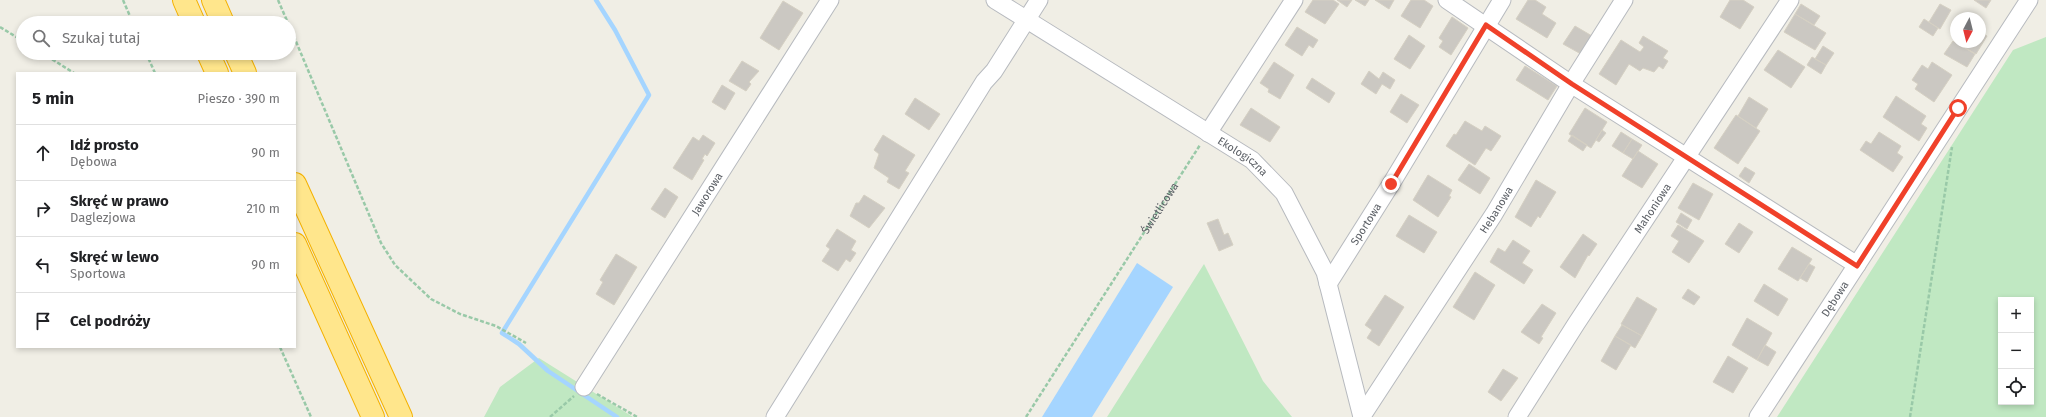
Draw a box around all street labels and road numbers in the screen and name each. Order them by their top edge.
street label: Ekologiczna [1215,134,1270,179]
street label: Jaworowa [689,170,726,218]
street label: Świetlicowa [1138,180,1181,236]
street label: Mahoniowa [1632,181,1674,236]
street label: Hebanowa [1477,184,1516,236]
street label: Sportowa [1348,201,1384,248]
street label: Dębowa [1819,279,1852,319]

